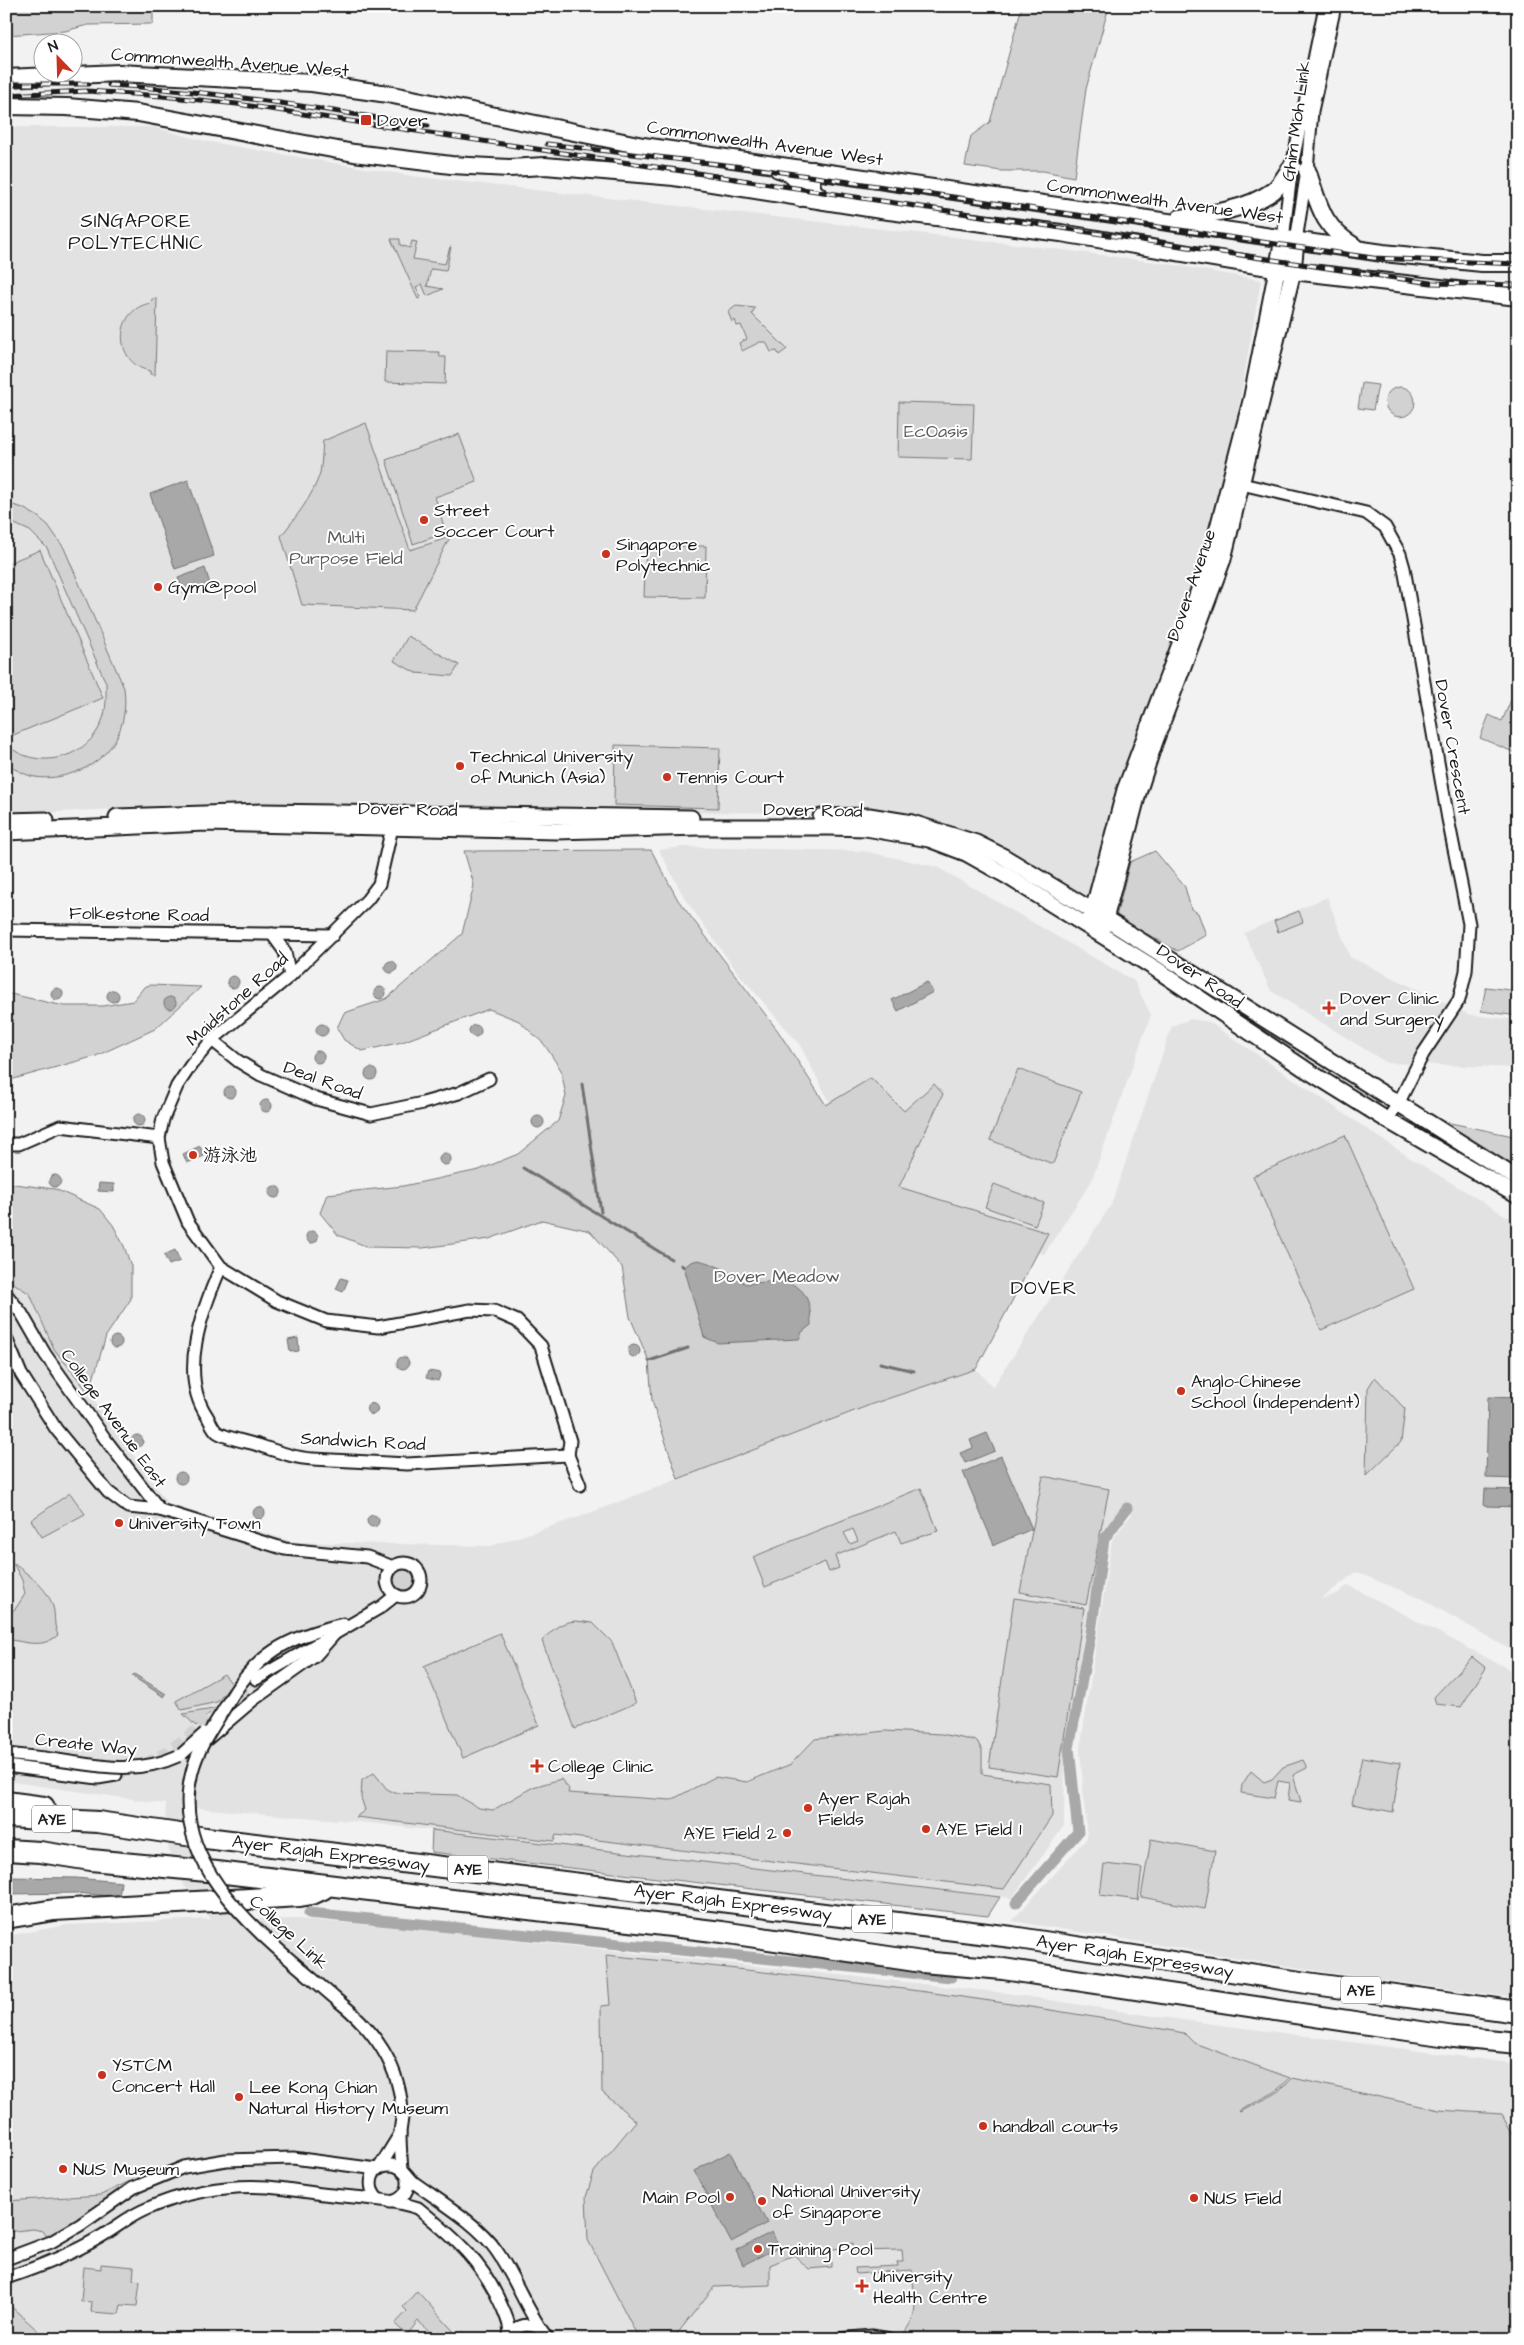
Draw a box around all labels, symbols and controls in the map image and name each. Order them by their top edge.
north arrow [32,32,82,82]
text: N [45,36,61,58]
street label: Commonwealth Avenue West [110,42,350,83]
street label: Ghim Moh Link [1276,59,1317,183]
place label: Dover [377,108,428,133]
marker: Dover [359,113,373,127]
street label: Commonwealth Avenue West [645,115,885,173]
street label: Commonwealth Avenue West [1045,173,1285,231]
district label: SINGAPORE POLYTECHNIC [68,208,204,257]
park label: EcOasis [904,419,968,444]
place label: Street Soccer Court [434,498,555,544]
marker: Street Soccer Court [418,514,430,526]
park label: Multi Purpose Field [289,525,403,571]
street label: Dover Avenue [1161,526,1222,644]
place label: Singapore Polytechnic [616,532,711,579]
marker: Singapore Polytechnic [600,548,612,560]
place label: Gym@pool [168,575,256,601]
marker: Gym@pool [152,581,164,593]
street label: Dover Crescent [1428,678,1477,817]
place label: Technical University of Munich (Asia) [470,744,633,790]
marker: Technical University of Munich (Asia) [454,760,466,772]
place label: Tennis Court [677,765,785,790]
marker: Tennis Court [661,771,673,783]
street label: Dover Road [358,796,458,823]
street label: Dover Road [763,797,863,824]
street label: Folkestone Road [69,901,209,928]
street label: Dover Road [1152,938,1248,1015]
street label: Maidstone Road [181,947,294,1052]
place label: Dover Clinic and Surgery [1340,986,1444,1033]
marker: Dover Clinic and Surgery [1322,1001,1336,1015]
street label: Deal Road [280,1055,366,1106]
place label: 游泳池 [203,1143,257,1168]
marker: 游泳池 [187,1149,199,1161]
park label: Dover Meadow [714,1264,840,1289]
district label: DOVER [1011,1275,1077,1302]
street label: College Avenue East [54,1344,173,1494]
place label: Anglo-Chinese School (Independent) [1191,1369,1360,1415]
marker: Anglo-Chinese School (Independent) [1175,1385,1187,1397]
street label: Sandwich Road [300,1426,426,1457]
place label: University Town [129,1511,261,1537]
marker: University Town [113,1517,125,1529]
street label: Create Way [34,1727,138,1763]
place label: College Clinic [548,1754,654,1780]
marker: College Clinic [530,1759,544,1773]
place label: Ayer Rajah Fields [818,1786,910,1832]
marker: Ayer Rajah Fields [802,1802,814,1814]
road number: AYE [32,1806,72,1832]
place label: AYE Field 1 [936,1817,1022,1842]
place label: AYE Field 2 [684,1821,778,1846]
marker: AYE Field 1 [920,1823,932,1835]
marker: AYE Field 2 [781,1827,793,1839]
street label: Ayer Rajah Expressway [230,1829,431,1879]
road number: AYE [448,1856,488,1882]
street label: Ayer Rajah Expressway [632,1878,833,1928]
street label: College Link [243,1889,334,1976]
road number: AYE [852,1906,892,1932]
street label: Ayer Rajah Expressway [1034,1929,1235,1985]
road number: AYE [1341,1976,1381,2004]
place label: YSTCM Concert Hall [112,2053,215,2099]
marker: YSTCM Concert Hall [96,2069,108,2081]
place label: Lee Kong Chian Natural History Museum [249,2075,448,2122]
marker: Lee Kong Chian Natural History Museum [233,2091,245,2103]
place label: handball courts [993,2114,1118,2139]
marker: handball courts [977,2120,989,2132]
place label: NUS Museum [73,2157,179,2182]
marker: NUS Museum [57,2163,69,2175]
place label: National University of Singapore [772,2179,921,2226]
place label: Main Pool [642,2185,720,2210]
place label: NUS Field [1204,2186,1281,2211]
marker: Main Pool [724,2191,736,2203]
marker: NUS Field [1188,2192,1200,2204]
marker: National University of Singapore [756,2195,768,2207]
place label: Training Pool [768,2237,873,2263]
marker: Training Pool [752,2243,764,2255]
place label: University Health Centre [873,2264,988,2310]
marker: University Health Centre [855,2279,869,2293]

